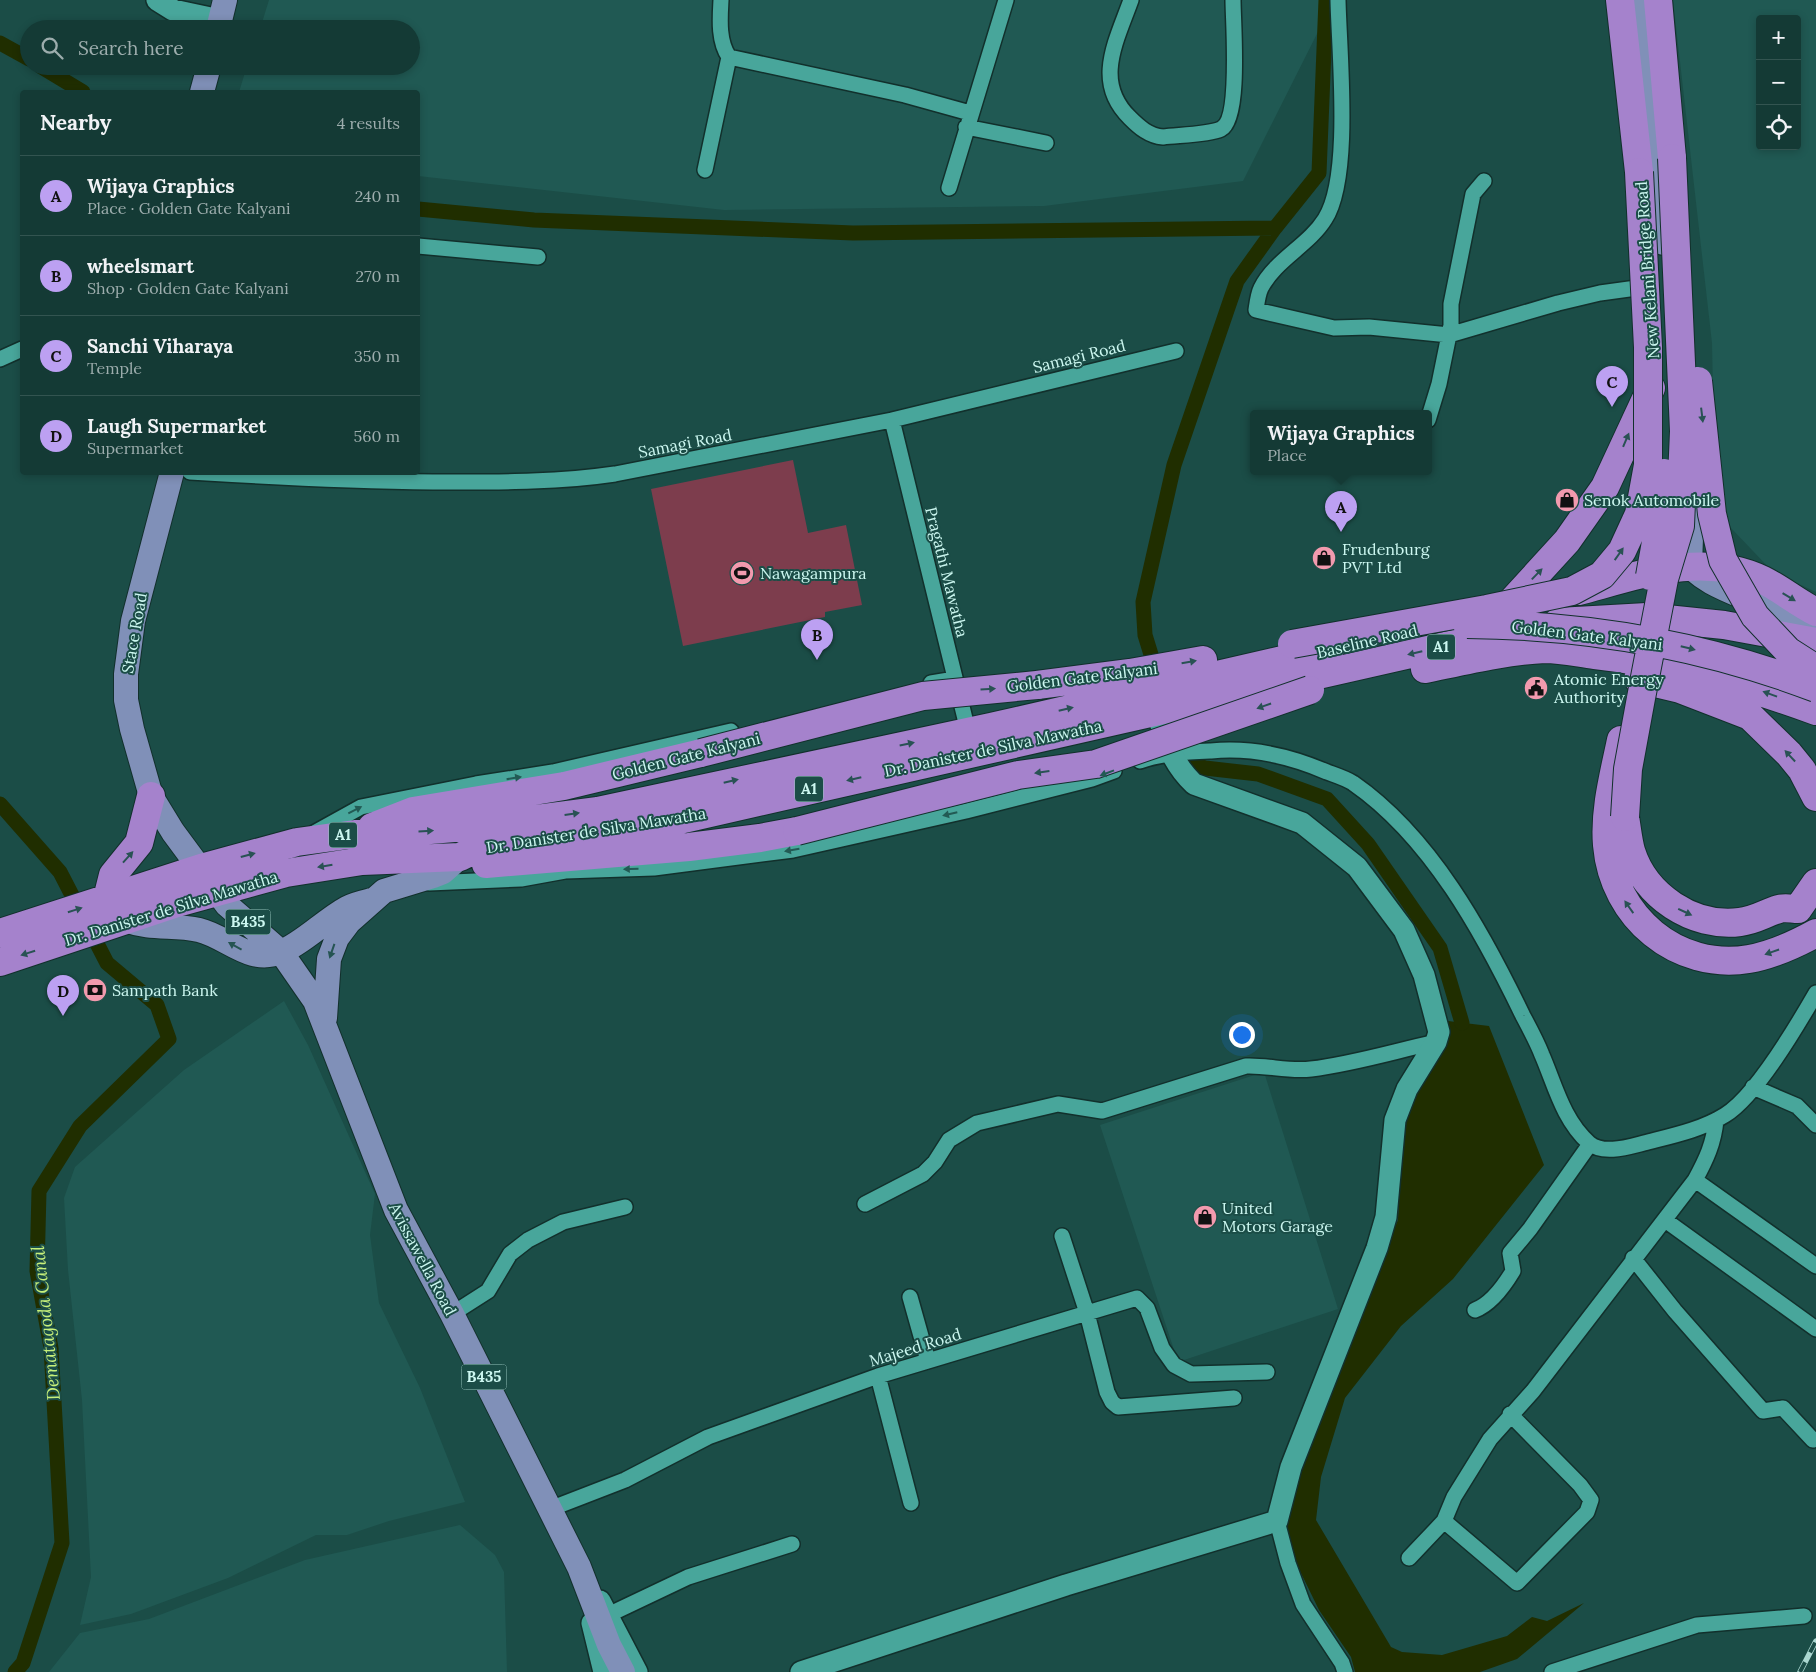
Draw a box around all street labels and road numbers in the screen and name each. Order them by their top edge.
street label: New Kelani Bridge Road [1631,180,1663,359]
street label: Samagi Road [1031,335,1128,377]
street label: Samagi Road [636,424,734,462]
street label: Pragathi Mawatha [921,505,973,639]
street label: Stace Road [117,591,151,675]
street label: Golden Gate Kalyani [1510,616,1664,654]
street label: Baseline Road [1315,620,1420,662]
road number: A1 [1427,634,1455,660]
street label: Golden Gate Kalyani [1005,658,1159,696]
street label: Dr. Danister de Silva Mawatha [882,715,1104,781]
street label: Golden Gate Kalyani [610,728,762,784]
road number: A1 [795,776,823,802]
street label: Dr. Danister de Silva Mawatha [485,803,707,857]
road number: A1 [329,822,357,848]
street label: Dr. Danister de Silva Mawatha [62,866,280,950]
road number: B435 [226,910,270,934]
street label: Avissawella Road [384,1198,461,1319]
street label: Majeed Road [867,1323,964,1370]
road number: B435 [462,1364,506,1390]

